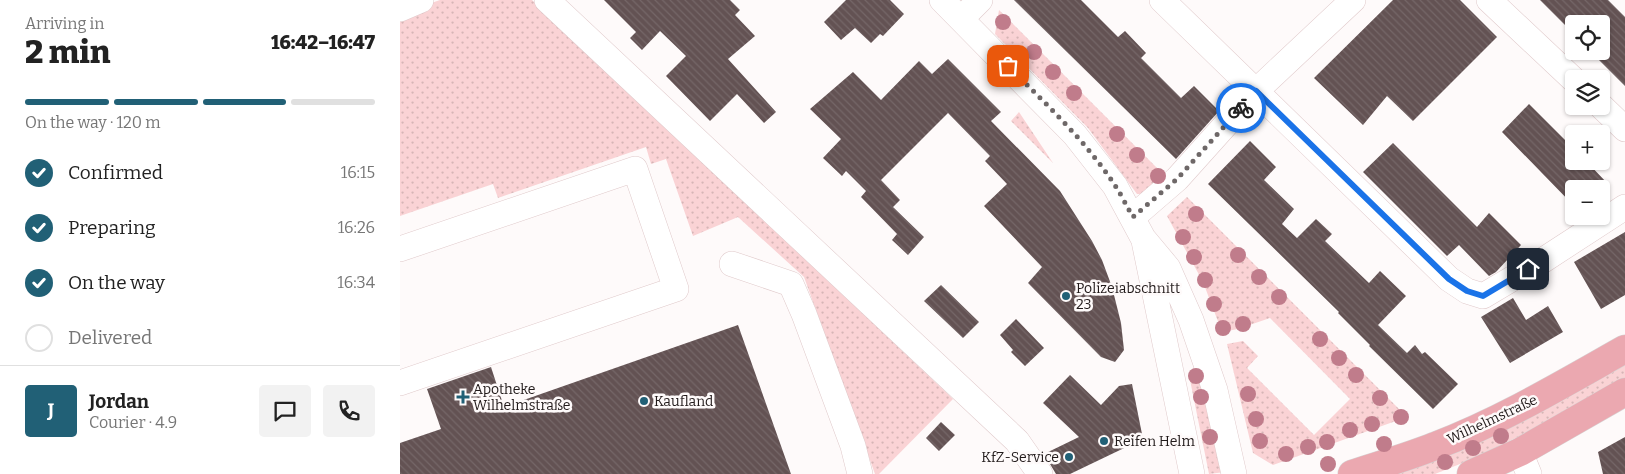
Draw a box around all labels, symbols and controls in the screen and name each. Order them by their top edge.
text: Arriving in [25,14,104,33]
map controls [1565,15,1610,225]
button: locate [1565,15,1610,60]
text: 16:42–16:47 [271,31,375,54]
text: 2 min [25,33,111,71]
pin [987,45,1029,87]
icon: bag [994,52,1022,80]
button: layers [1565,70,1610,115]
courier [1216,83,1266,133]
icon: bike [1227,94,1255,122]
text: On the way · 120 m [25,113,160,132]
button: + [1565,125,1610,170]
icon: check [25,159,53,187]
text: Confirmed [68,161,163,184]
text: 16:15 [341,163,375,182]
button: − [1565,180,1610,225]
icon: check [25,214,53,242]
text: Preparing [68,216,156,239]
text: 16:26 [338,218,375,237]
pin [1507,248,1549,290]
icon: home [1514,255,1542,283]
icon: check [25,269,53,297]
text: On the way [68,271,165,294]
text: 16:34 [337,273,375,292]
place label: Polizeiabschnitt 23 [1076,280,1180,313]
marker: Polizeiabschnitt 23 [1060,290,1072,302]
text: Delivered [68,326,152,349]
place label: Apotheke Wilhelmstraße [473,381,570,414]
button: chat [259,385,311,437]
button: phone [323,385,375,437]
text: Jordan [89,390,149,413]
marker: Apotheke Wilhelmstraße [457,391,469,403]
street label: Wilhelmstraße [1444,391,1540,448]
place label: Kaufland [654,393,713,410]
marker: Kaufland [638,395,650,407]
text: J [48,399,54,422]
text: Courier · 4.9 [89,413,177,432]
place label: Reifen Helm [1114,433,1195,450]
marker: Reifen Helm [1098,435,1110,447]
place label: KfZ-Service [981,449,1059,466]
marker: KfZ-Service [1063,451,1075,463]

